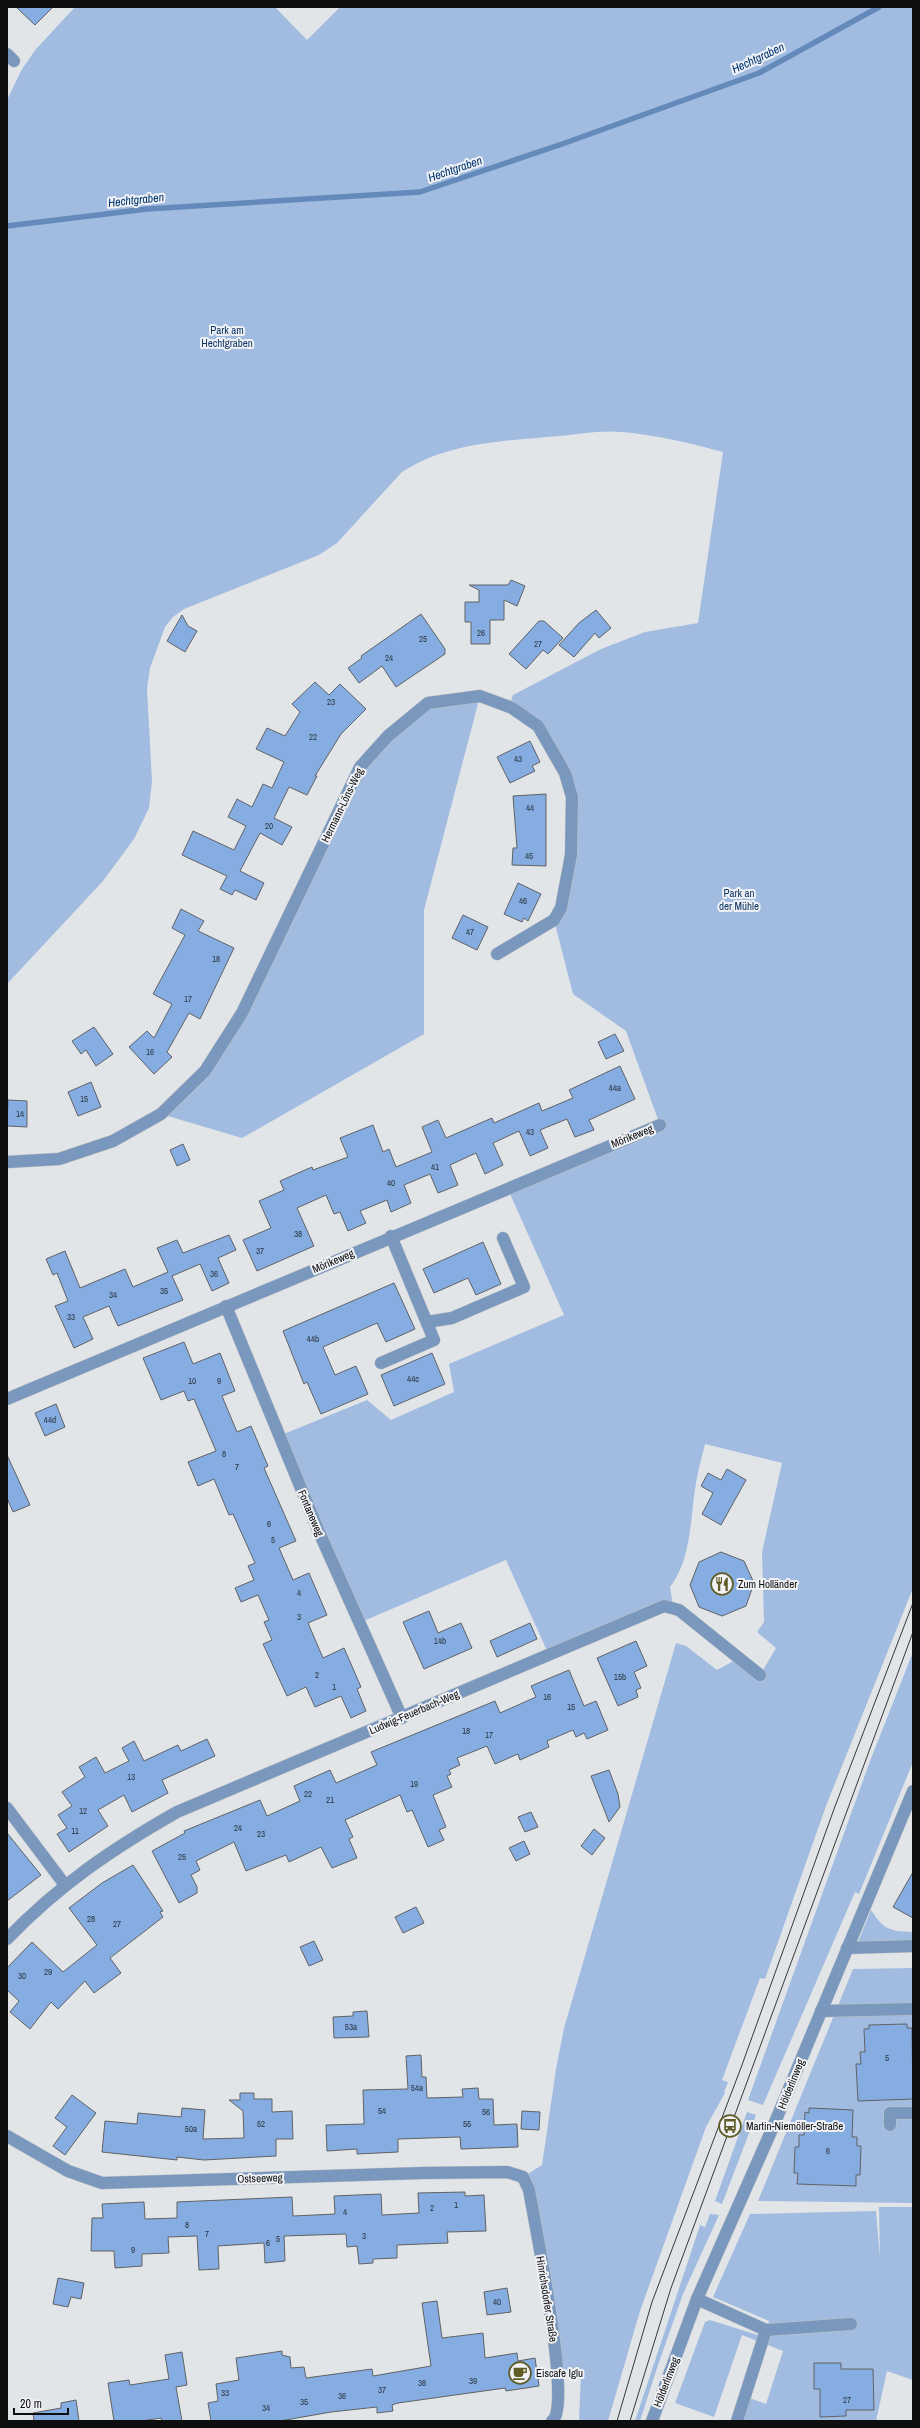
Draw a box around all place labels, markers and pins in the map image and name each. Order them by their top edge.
restaurant icon: Zum Holländer [709,1571,735,1597]
place label: Zum Holländer [738,1577,797,1591]
bus stop icon: Martin-Niemöller-Straße [717,2113,743,2139]
place label: Martin-Niemöller-Straße [746,2119,843,2133]
cafe icon: Eiscafe Iglu [507,2360,533,2386]
place label: Eiscafe Iglu [536,2366,583,2380]

